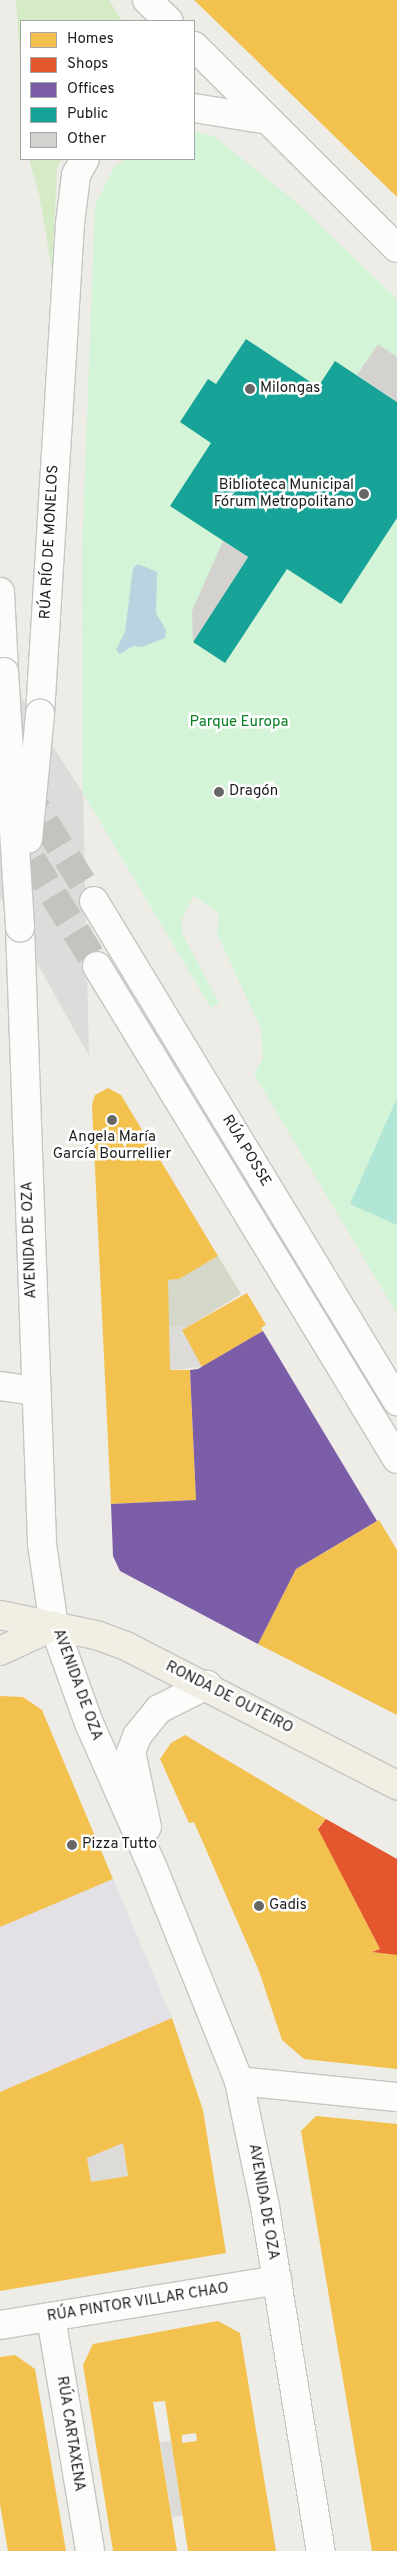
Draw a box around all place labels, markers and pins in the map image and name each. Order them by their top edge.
place label: Milongas [260,380,320,398]
marker: Milongas [244,383,256,395]
place label: Biblioteca Municipal Fórum Metropolitano [214,476,354,511]
marker: Biblioteca Municipal Fórum Metropolitano [358,488,370,500]
place label: Dragón [229,783,278,801]
marker: Dragón [213,786,225,798]
marker: Angela María García Bourrellier [106,1114,118,1126]
place label: Angela María García Bourrellier [53,1128,171,1163]
place label: Pizza Tutto [82,1836,158,1854]
marker: Pizza Tutto [66,1839,78,1851]
place label: Gadis [269,1897,307,1915]
marker: Gadis [253,1900,265,1912]

